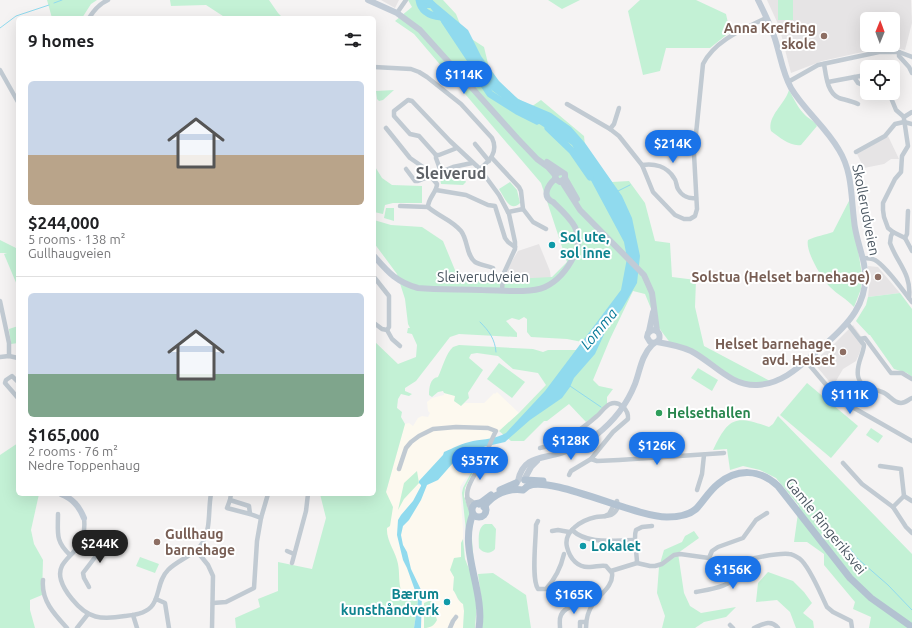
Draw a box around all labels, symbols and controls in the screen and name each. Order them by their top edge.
north arrow [860,12,900,52]
map controls [860,12,900,100]
place label: Anna Krefting skole [724,20,816,52]
icon: filters [342,29,364,51]
text: 9 homes [28,31,94,50]
marker: Anna Krefting skole [819,31,829,41]
button: locate [860,60,900,100]
pin: $114K [436,61,492,95]
text: $114K [445,67,483,81]
icon: home [160,107,232,179]
pin: $214K [645,130,701,164]
text: $214K [654,136,692,150]
street label: Skollerudveien [849,163,883,257]
district label: Sleiverud [416,164,486,182]
text: $244,000 [28,213,99,232]
place label: Sol ute, sol inne [560,229,611,261]
text: 5 rooms · 138 m² [28,232,125,246]
marker: Sol ute, sol inne [547,240,557,250]
text: Gullhaugveien [28,246,111,260]
street label: Sleiverudveien [437,269,529,285]
place label: Solstua (Helset barnehage) [691,269,870,285]
marker: Solstua (Helset barnehage) [873,272,883,282]
water label: Lomma [577,305,621,353]
icon: home [160,319,232,391]
place label: Helset barnehage, avd. Helset [715,336,835,368]
marker: Helset barnehage, avd. Helset [838,347,848,357]
pin: $111K [822,381,878,415]
text: $111K [831,387,869,401]
place label: Helsethallen [667,405,751,421]
marker: Helsethallen [654,408,664,418]
text: $165,000 [28,425,99,444]
pin: $128K [543,427,599,461]
pin: $126K [629,432,685,466]
text: $128K [552,433,590,447]
text: $126K [638,438,676,452]
text: 2 rooms · 76 m² [28,444,118,458]
pin: $357K [452,447,508,481]
text: $357K [461,453,499,467]
text: Nedre Toppenhaug [28,458,140,472]
street label: Gamle Ringeriksvei [782,475,870,577]
place label: Gullhaug barnehage [165,526,235,558]
pin: $244K [72,530,128,564]
text: $244K [81,536,119,550]
marker: Gullhaug barnehage [152,537,162,547]
place label: Lokalet [591,538,641,554]
marker: Lokalet [578,541,588,551]
pin: $156K [705,556,761,590]
text: $156K [714,562,752,576]
pin: $165K [546,581,602,615]
place label: Bærum kunsthåndverk [341,586,439,618]
text: $165K [555,587,593,601]
marker: Bærum kunsthåndverk [442,597,452,607]

